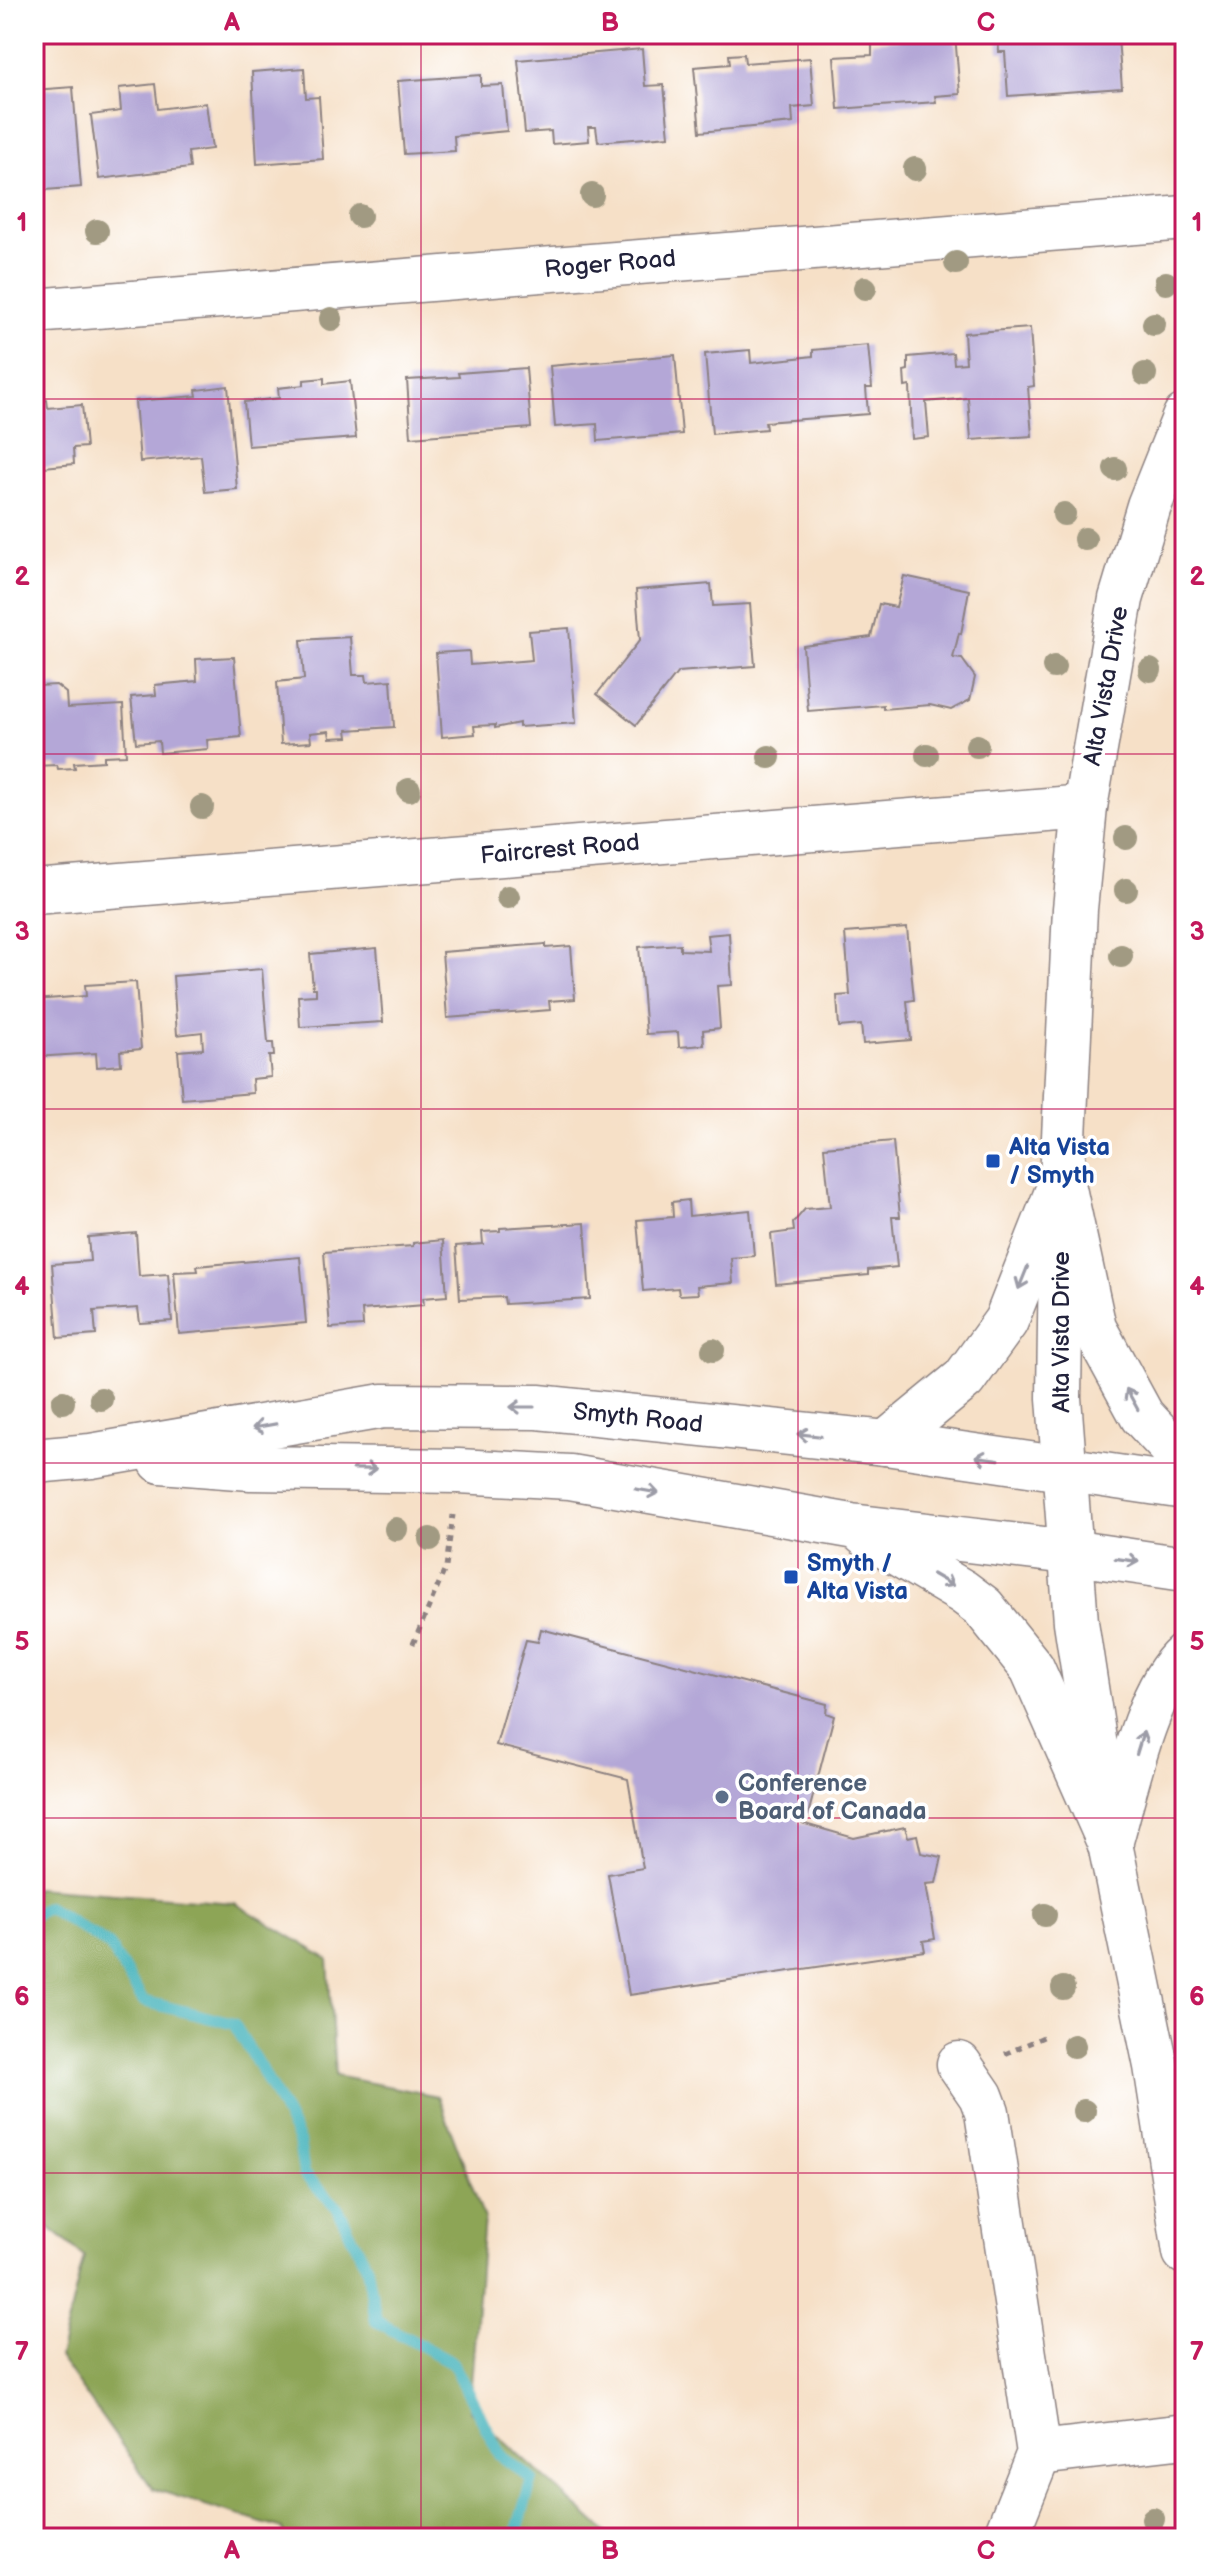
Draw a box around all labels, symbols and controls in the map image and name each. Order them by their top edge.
text: A [223,8,240,39]
text: B [601,8,619,39]
text: C [977,8,995,39]
text: 1 [17,208,27,239]
text: 1 [1192,208,1202,239]
street label: Roger Road [543,244,677,284]
text: 2 [14,562,30,593]
text: 2 [1189,562,1205,593]
street label: Alta Vista Drive [1078,604,1134,768]
street label: Faircrest Road [479,828,641,870]
text: 3 [14,917,30,948]
text: 3 [1189,917,1205,948]
place label: Alta Vista / Smyth [1008,1133,1110,1190]
marker: Alta Vista / Smyth [984,1152,1002,1170]
street label: Alta Vista Drive [1047,1251,1076,1413]
one-way arrow [1015,1265,1029,1290]
text: 4 [14,1272,30,1303]
text: 4 [1189,1272,1205,1303]
one-way arrow [1124,1387,1139,1411]
street label: Smyth Road [572,1397,704,1439]
one-way arrow [509,1399,536,1415]
one-way arrow [252,1420,277,1435]
one-way arrow [796,1428,822,1443]
one-way arrow [975,1450,1000,1465]
one-way arrow [351,1462,378,1477]
one-way arrow [634,1484,659,1499]
place label: Smyth / Alta Vista [806,1549,908,1606]
one-way arrow [1114,1553,1139,1568]
marker: Smyth / Alta Vista [782,1568,800,1586]
one-way arrow [931,1572,954,1588]
text: 5 [14,1627,30,1658]
text: 5 [1189,1627,1205,1658]
one-way arrow [1134,1730,1149,1755]
place label: Conference Board of Canada [738,1769,927,1826]
marker: Conference Board of Canada [713,1788,731,1806]
text: 6 [14,1982,30,2013]
text: 6 [1189,1982,1205,2013]
text: 7 [15,2337,29,2368]
text: 7 [1190,2337,1204,2368]
text: A [223,2536,240,2567]
text: B [601,2536,619,2567]
text: C [977,2536,995,2567]

